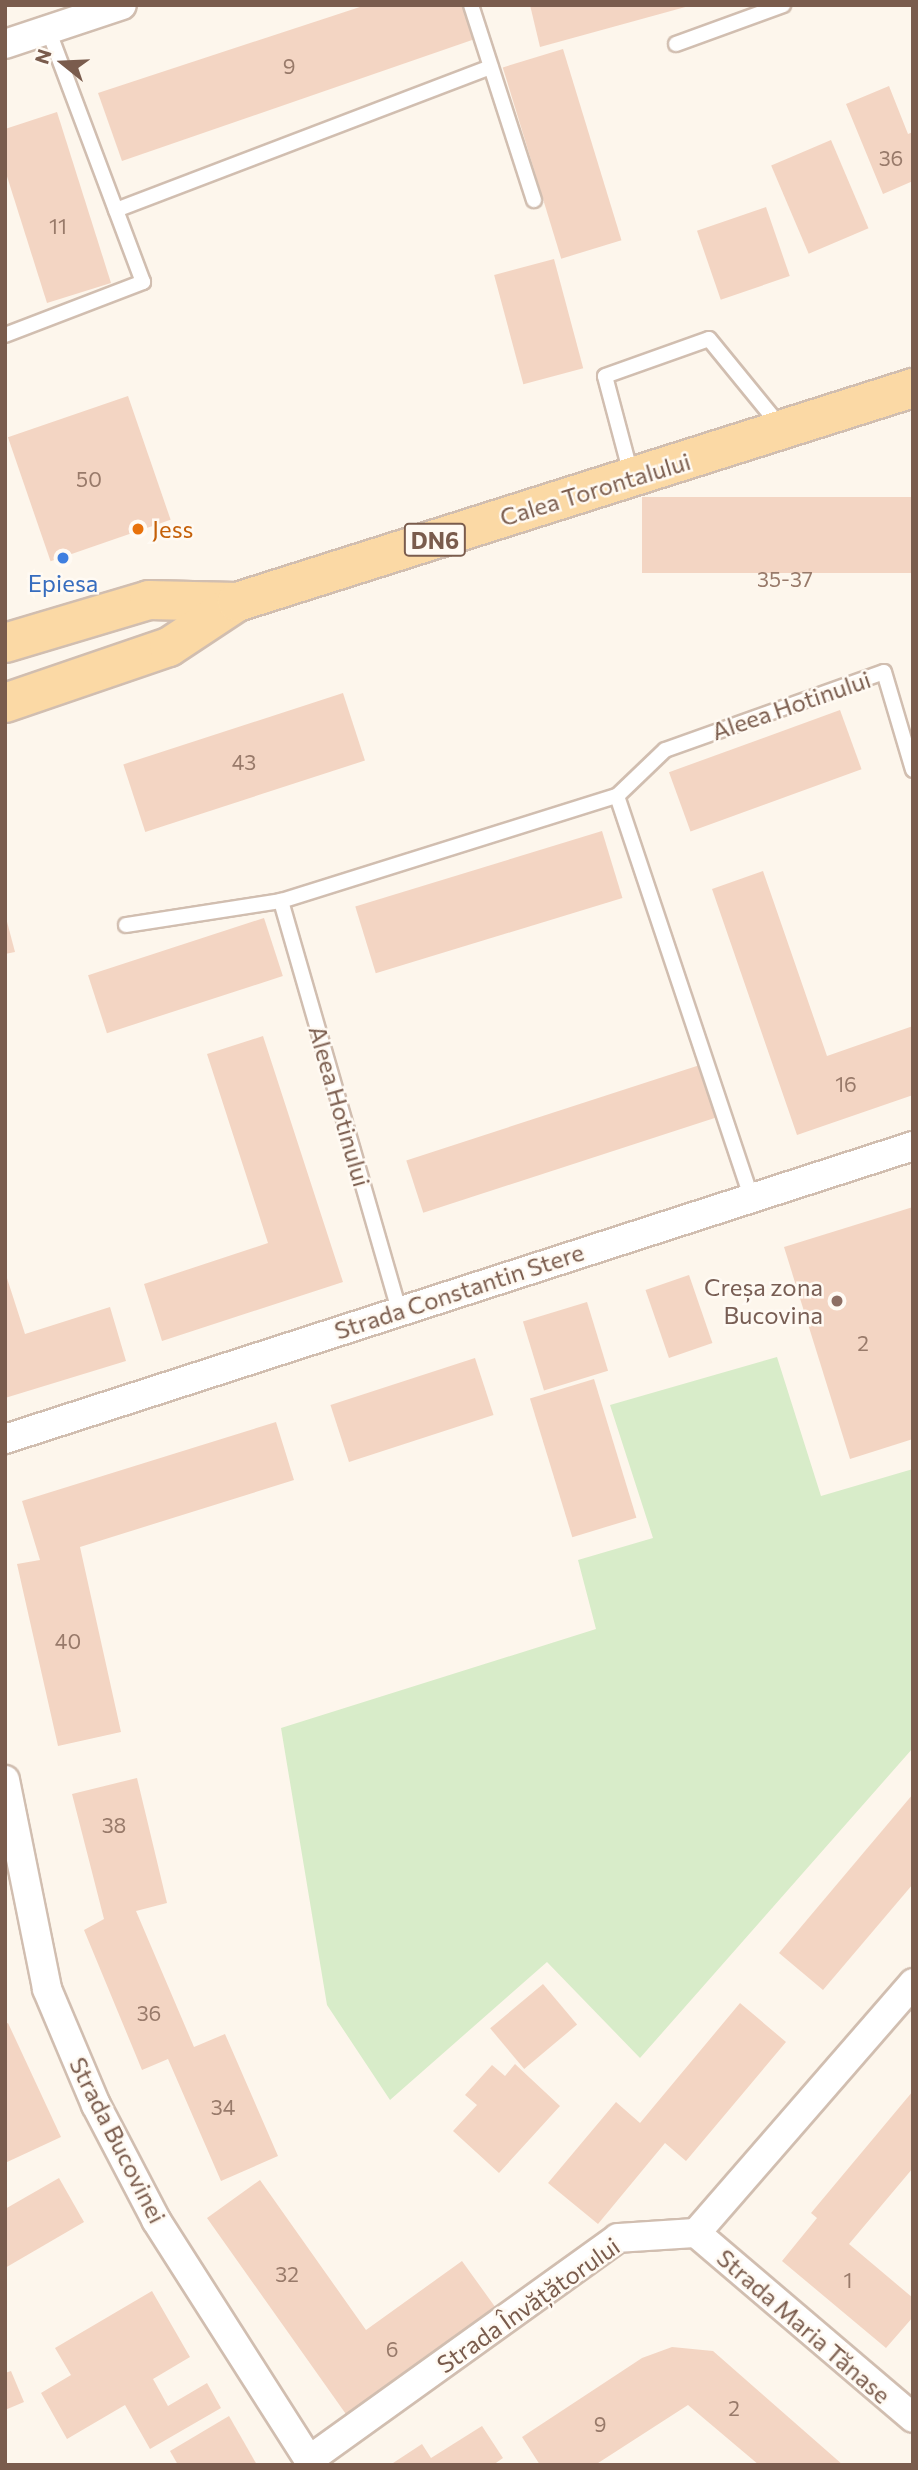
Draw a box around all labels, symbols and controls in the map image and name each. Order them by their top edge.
north arrow [28,28,98,98]
text: N [29,46,56,67]
house number: 9 [283,53,295,79]
house number: 36 [879,145,903,171]
house number: 11 [49,213,67,239]
street label: Calea Torontalului [496,446,694,532]
house number: 50 [76,466,102,492]
place label: Jess [152,515,193,543]
road number: DN6 [404,520,466,560]
marker: Jess [130,521,146,537]
marker: Epiesa [55,550,71,566]
house number: 35-37 [757,566,813,592]
place label: Epiesa [28,569,98,597]
street label: Aleea Hotinului [708,664,874,746]
house number: 43 [232,749,256,775]
street label: Aleea Hotinului [303,1022,377,1190]
house number: 16 [835,1071,857,1097]
street label: Strada Constantin Stere [331,1237,587,1345]
place label: Creșa zona Bucovina [704,1273,823,1329]
marker: Creșa zona Bucovina [829,1293,845,1309]
house number: 2 [857,1330,869,1356]
house number: 40 [55,1628,81,1654]
house number: 38 [102,1812,126,1838]
house number: 36 [137,2000,161,2026]
street label: Strada Bucovinei [64,2052,172,2228]
house number: 34 [211,2094,235,2120]
street label: Strada Învățătorului [431,2231,625,2379]
street label: Strada Maria Tănase [711,2243,897,2409]
house number: 32 [275,2261,299,2287]
house number: 1 [844,2267,852,2293]
house number: 6 [386,2336,398,2362]
house number: 2 [728,2395,740,2421]
house number: 9 [594,2411,606,2437]

